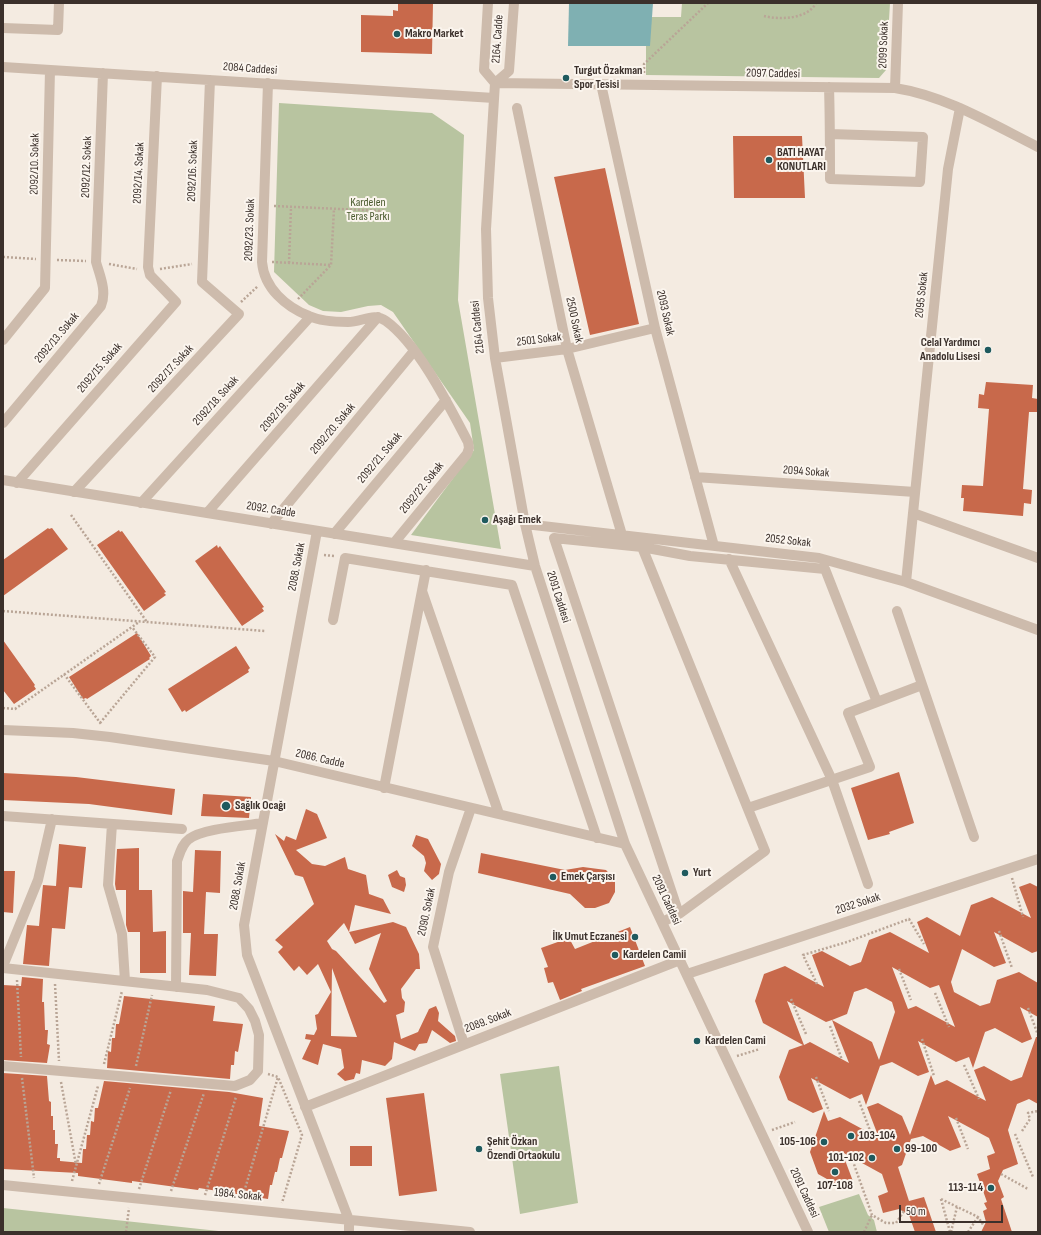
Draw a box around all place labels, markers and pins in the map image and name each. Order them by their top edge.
place label: Makro Market [405,27,463,41]
marker: Makro Market [392,29,402,39]
place label: Turgut Özakman Spor Tesisi [574,64,642,92]
marker: Turgut Özakman Spor Tesisi [561,73,571,83]
place label: BATI HAYAT KONUTLARI [777,146,826,174]
marker: BATI HAYAT KONUTLARI [764,155,774,165]
place label: Celal Yardımcı Anadolu Lisesi [920,336,980,364]
marker: Celal Yardımcı Anadolu Lisesi [983,345,993,355]
place label: Aşağı Emek [493,513,541,527]
marker: Aşağı Emek [480,515,490,525]
place label: Sağlık Ocağı [235,799,286,813]
marker: Sağlık Ocağı [220,800,232,812]
place label: Yurt [693,866,711,880]
marker: Yurt [680,868,690,878]
place label: Emek Çarşısı [561,870,615,884]
marker: Emek Çarşısı [548,872,558,882]
place label: İlk Umut Eczanesi [553,930,627,944]
marker: İlk Umut Eczanesi [630,932,640,942]
place label: Kardelen Camii [623,948,686,962]
marker: Kardelen Camii [610,950,620,960]
place label: Kardelen Cami [705,1034,766,1048]
marker: Kardelen Cami [692,1036,702,1046]
place label: 103-104 [859,1129,895,1143]
marker: 103-104 [846,1131,856,1141]
place label: Şehit Özkan Özendi Ortaokulu [487,1135,560,1163]
place label: 105-106 [780,1135,816,1149]
marker: 105-106 [819,1137,829,1147]
place label: 99-100 [905,1142,937,1156]
marker: Şehit Özkan Özendi Ortaokulu [474,1144,484,1154]
marker: 99-100 [892,1144,902,1154]
place label: 101-102 [829,1151,864,1165]
marker: 101-102 [867,1153,877,1163]
marker: 107-108 [830,1167,840,1177]
place label: 107-108 [817,1179,853,1193]
place label: 113-114 [949,1181,983,1195]
marker: 113-114 [986,1183,996,1193]

